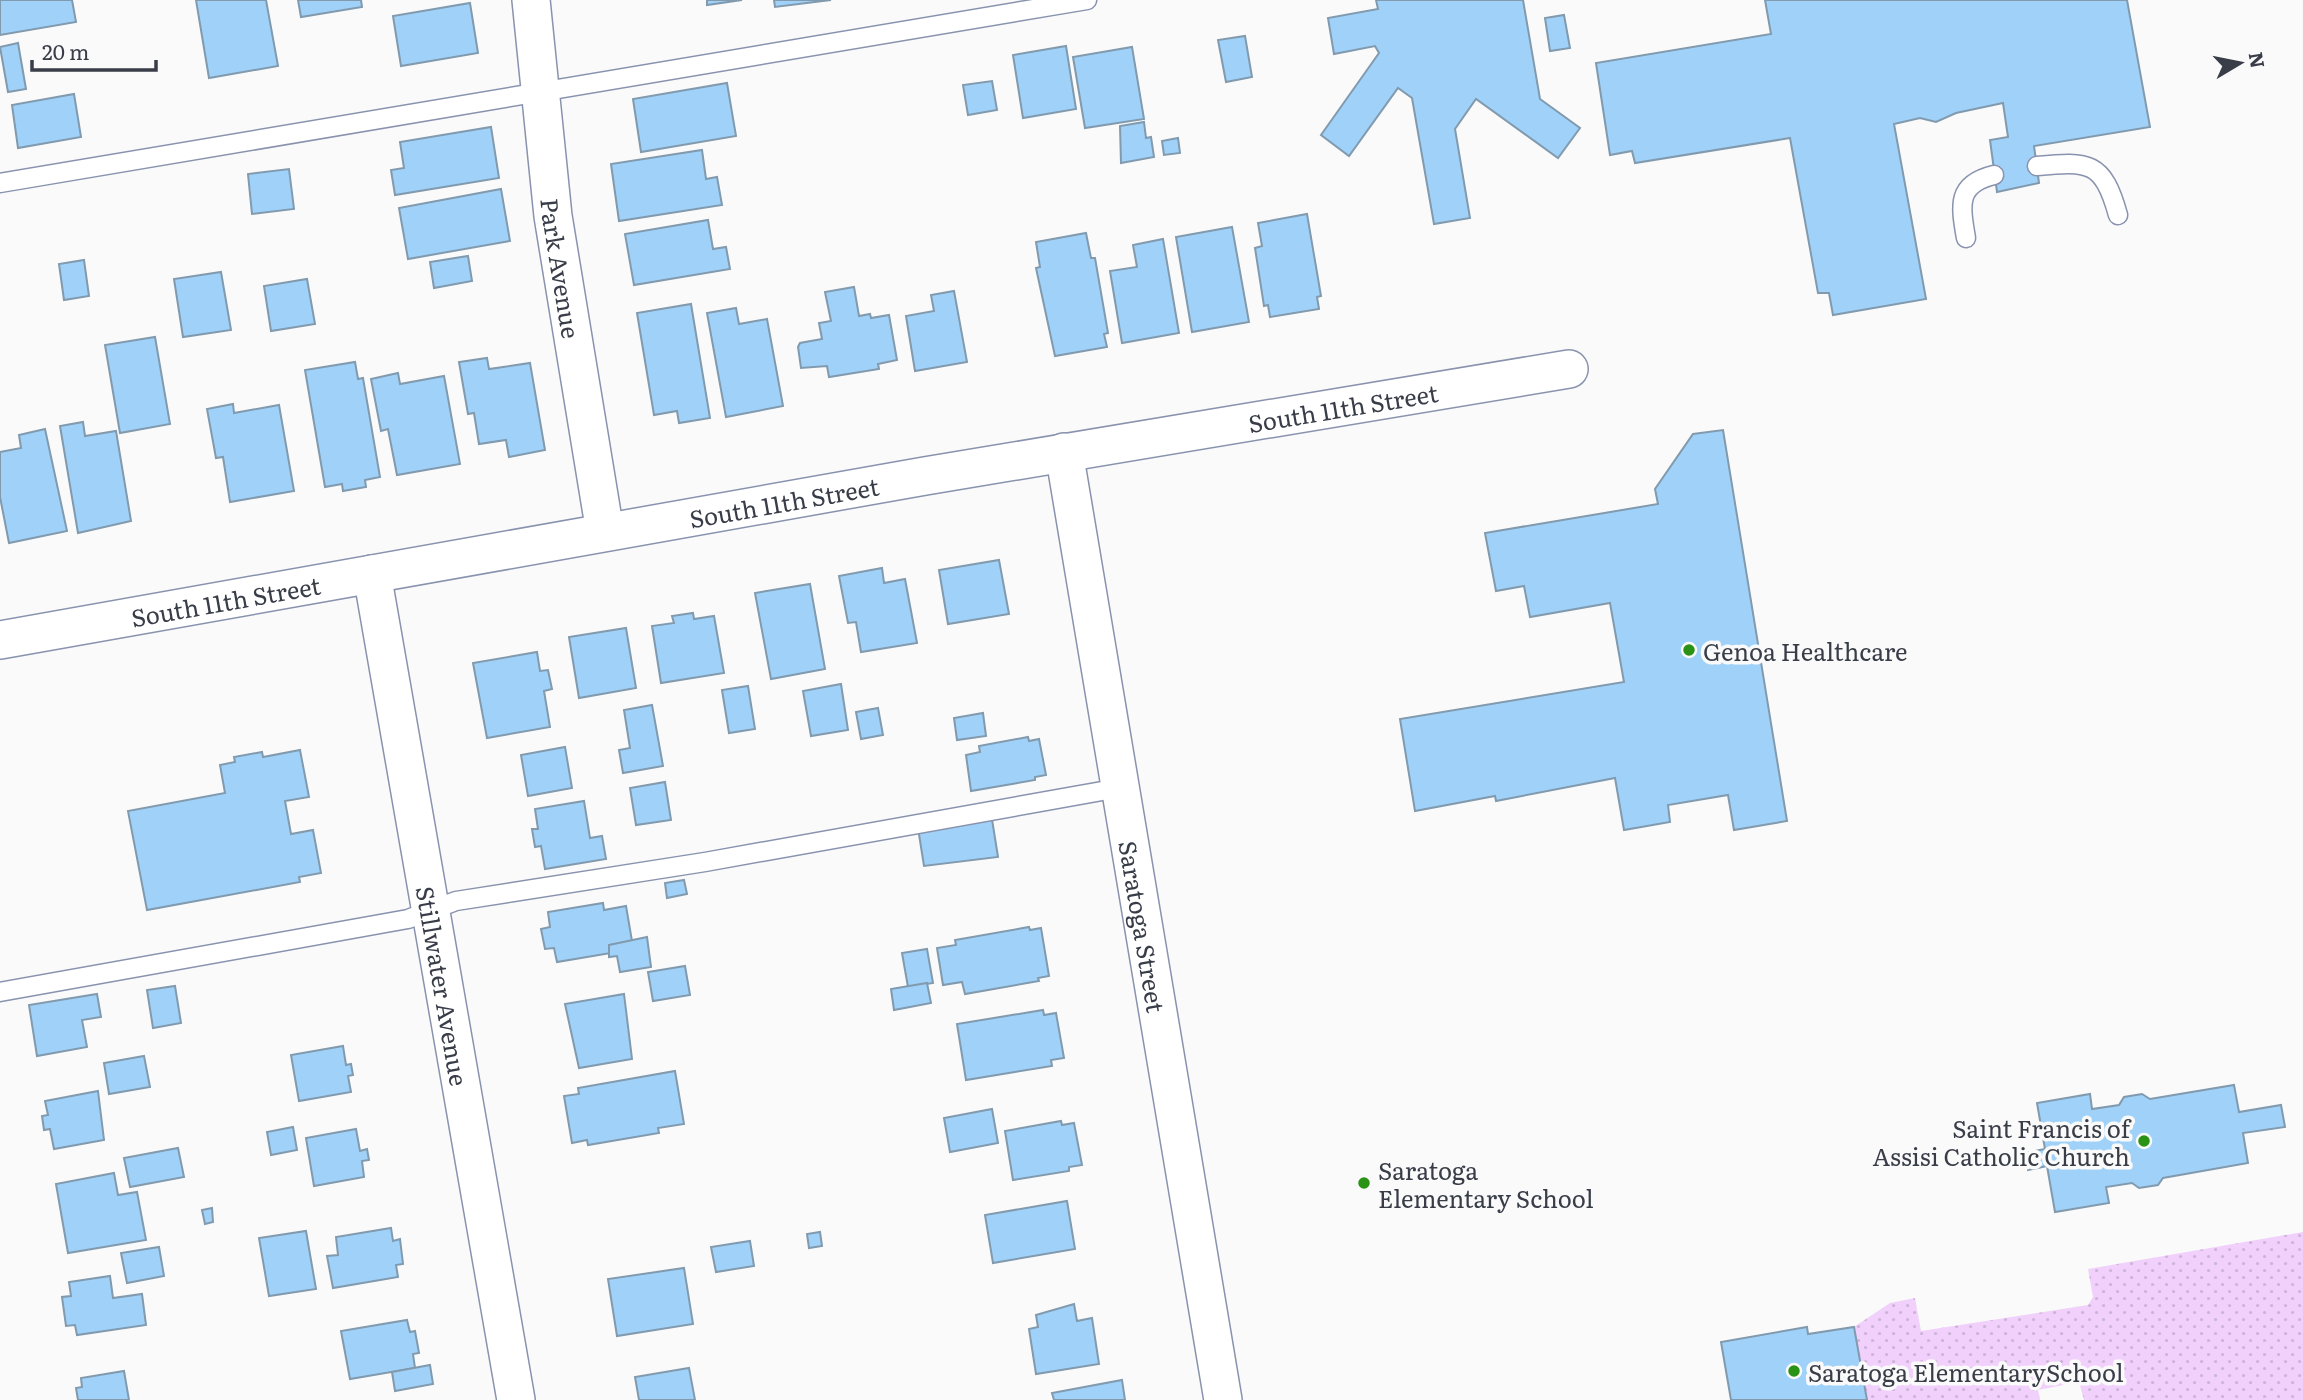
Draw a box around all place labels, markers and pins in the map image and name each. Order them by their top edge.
place label: Genoa Healthcare [1703,633,1908,668]
marker: Genoa Healthcare [1681,642,1697,658]
place label: Saint Francis of Assisi Catholic Church [1872,1110,2132,1173]
marker: Saint Francis of Assisi Catholic Church [2136,1133,2152,1149]
place label: Saratoga Elementary School [1378,1152,1594,1215]
marker: Saratoga Elementary School [1356,1175,1372,1191]
place label: Saratoga ElementarySchool [1808,1354,2124,1389]
marker: Saratoga ElementarySchool [1786,1363,1802,1379]

